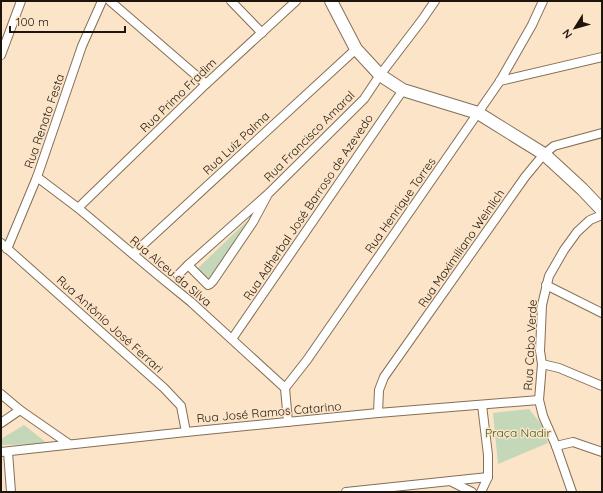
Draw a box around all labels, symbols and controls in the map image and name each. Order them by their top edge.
scale bar [10,8,125,34]
north arrow [555,8,595,48]
text: 100 m [16,14,49,29]
text: N [559,27,575,41]
street label: Rua Primo Fradim [137,55,219,135]
street label: Rua Renato Festa [21,72,67,170]
street label: Rua Francisco Amaral [260,87,358,185]
street label: Rua Luiz Palma [200,108,272,178]
street label: Rua Adherbal José Barroso de Azevedo [240,111,376,303]
street label: Rua Henrique Torres [361,154,439,256]
street label: Rua Maximiliano Weinlich [415,186,507,310]
street label: Rua Alceu da Silva [127,232,215,310]
street label: Rua Antônio José Ferrari [54,272,166,376]
street label: Rua Cabo Verde [520,299,540,391]
street label: Rua José Ramos Catarino [196,398,342,426]
park label: Praça Nadir [485,425,551,440]

